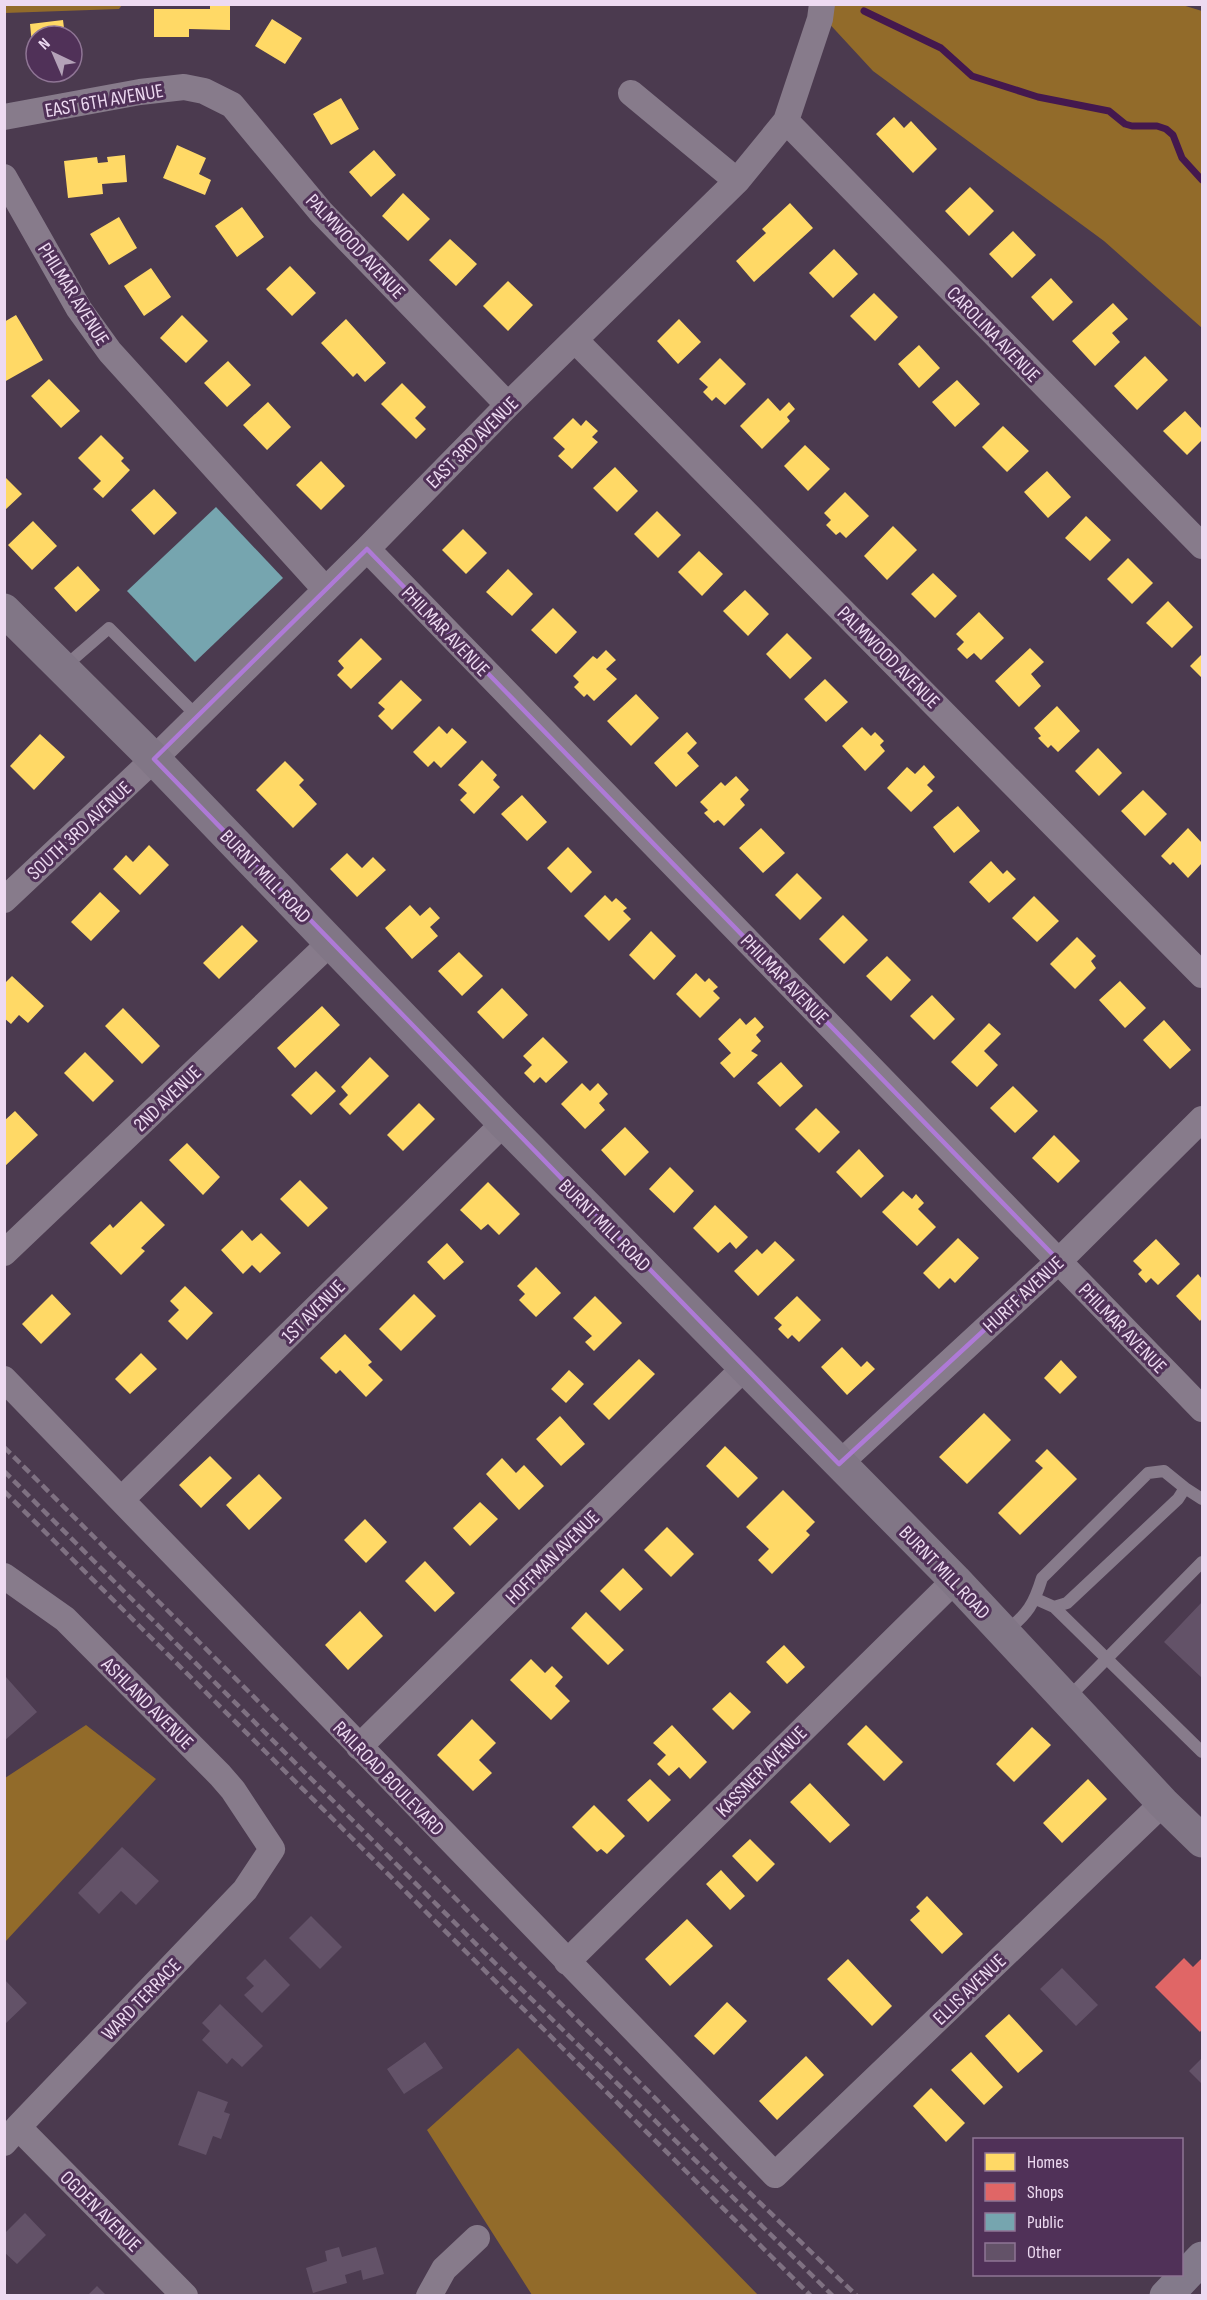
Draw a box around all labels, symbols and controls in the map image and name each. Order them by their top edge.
north arrow [24,24,84,84]
text: N [35,34,54,54]
street label: EAST 6TH AVENUE [43,79,165,123]
street label: PALMWOOD AVENUE [300,189,410,304]
street label: PHILMAR AVENUE [32,239,114,350]
street label: CAROLINA AVENUE [942,282,1045,388]
street label: EAST 3RD AVENUE [422,392,524,494]
street label: PHILMAR AVENUE [396,581,494,682]
street label: PALMWOOD AVENUE [832,601,945,714]
street label: SOUTH 3RD AVENUE [23,776,137,885]
street label: BURNT MILL ROAD [215,825,316,928]
street label: PHILMAR AVENUE [735,929,833,1030]
street label: 2ND AVENUE [129,1061,207,1137]
street label: BURNT MILL ROAD [553,1175,655,1277]
street label: HURFF AVENUE [978,1251,1069,1338]
street label: 1ST AVENUE [277,1275,351,1349]
street label: PHILMAR AVENUE [1073,1278,1171,1379]
street label: HOFFMAN AVENUE [501,1506,605,1610]
street label: BURNT MILL ROAD [894,1521,995,1624]
street label: ASHLAND AVENUE [96,1652,198,1755]
street label: RAILROAD BOULEVARD [328,1716,449,1841]
street label: KASSNER AVENUE [711,1721,812,1822]
street label: ELLIS AVENUE [928,1949,1011,2030]
street label: WARD TERRACE [97,1954,187,2046]
legend [973,2138,1183,2276]
text: Homes [1027,2152,1069,2173]
street label: OGDEN AVENUE [55,2166,146,2257]
text: Shops [1027,2182,1064,2203]
text: Public [1027,2212,1064,2233]
text: Other [1027,2242,1061,2263]

